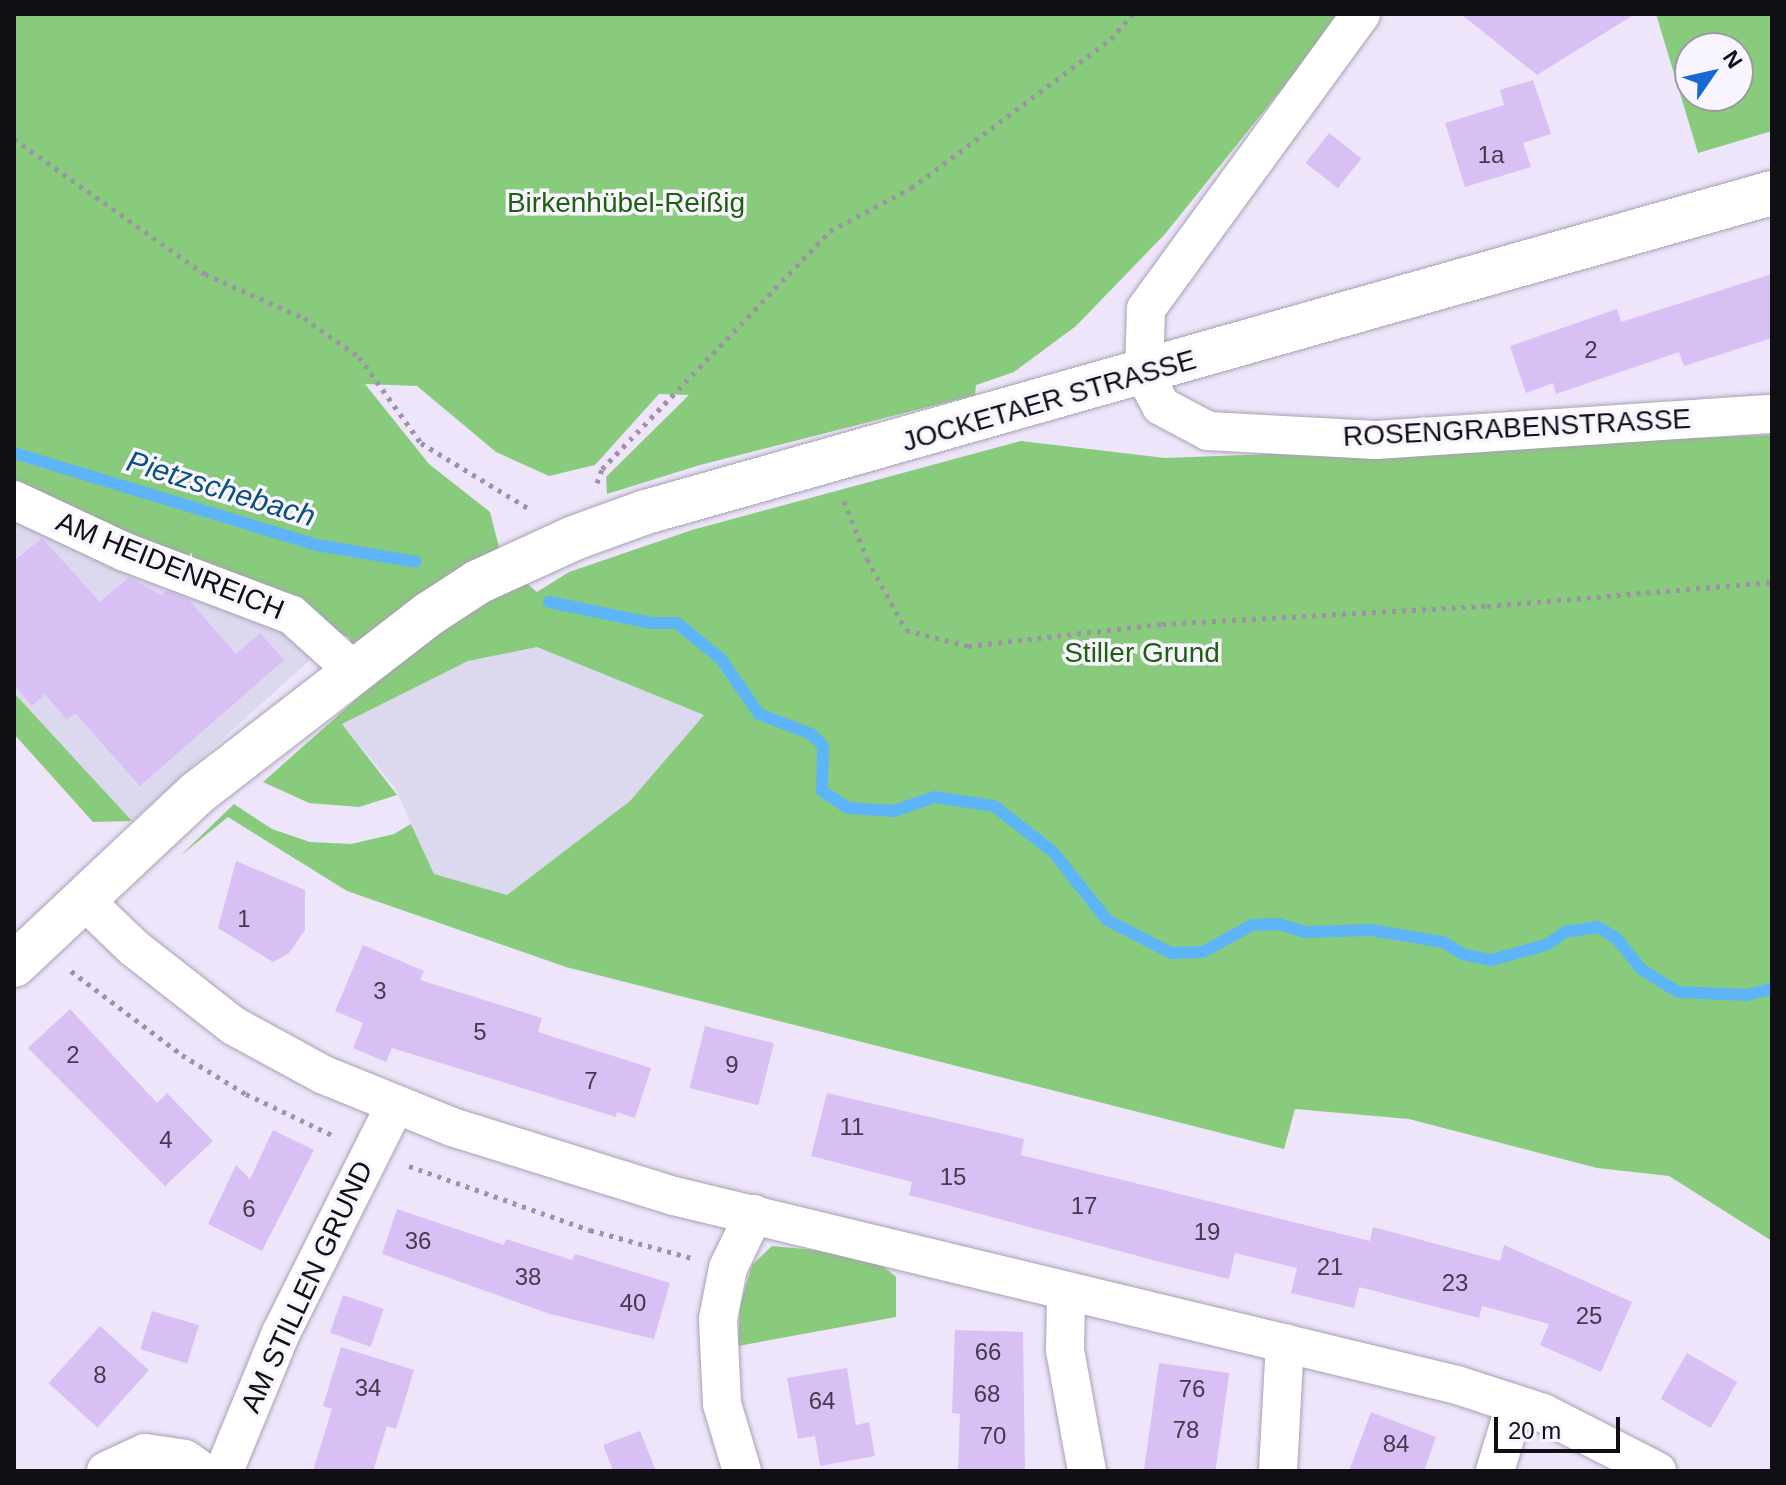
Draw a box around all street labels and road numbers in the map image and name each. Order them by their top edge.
street label: JOCKETAER STRASSE [898,343,1200,459]
street label: ROSENGRABENSTRASSE [1342,402,1692,454]
street label: AM HEIDENREICH [51,505,289,627]
street label: AM STILLEN GRUND [234,1156,380,1418]

